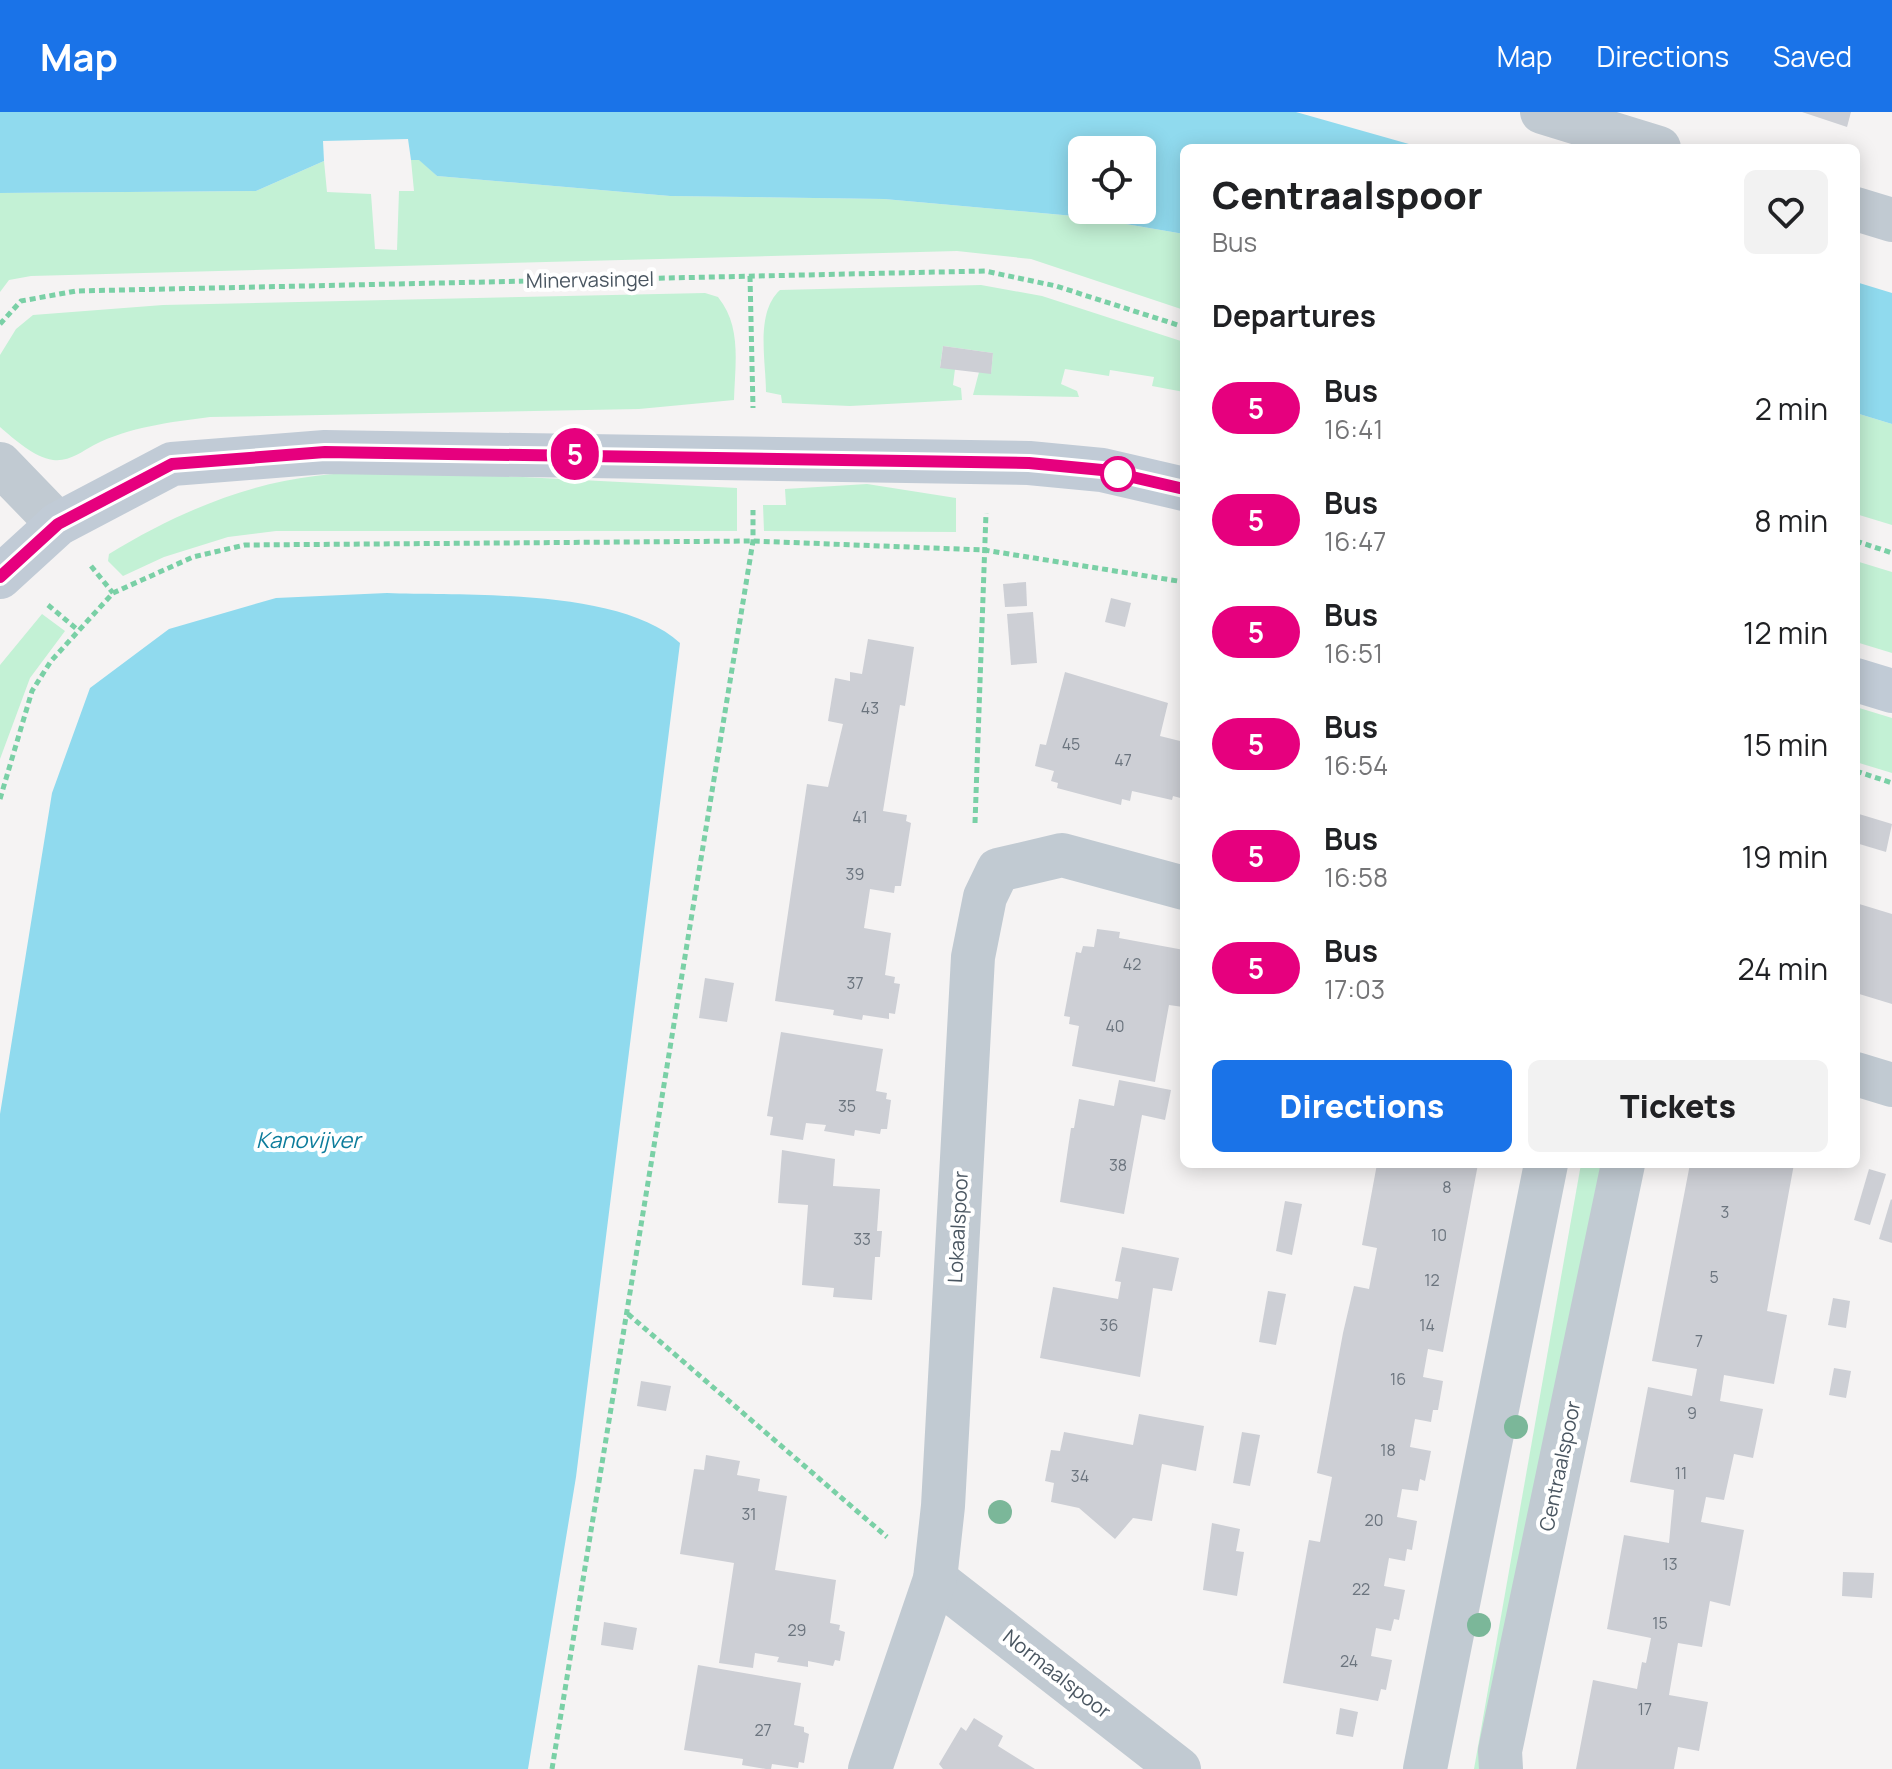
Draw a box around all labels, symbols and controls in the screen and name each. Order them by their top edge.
text: Map [40,30,118,82]
text: Map [1497,37,1552,75]
text: Directions [1596,37,1729,75]
text: Saved [1773,37,1852,75]
map controls [1068,136,1156,224]
button: locate [1068,136,1156,224]
text: Centraalspoor [1212,168,1483,220]
button: heart [1744,170,1828,254]
text: Bus [1212,224,1257,260]
street label: Minervasingel [526,265,654,294]
text: Departures [1212,295,1376,336]
text: Bus [1324,370,1378,411]
text: 2 min [1755,388,1828,429]
text: 5 [1248,389,1264,427]
text: 16:41 [1324,411,1384,447]
line badge: 5 [549,428,601,480]
text: 5 [567,435,583,473]
unlabelled marker [1101,457,1135,491]
text: Bus [1324,482,1378,523]
text: 8 min [1754,500,1828,541]
text: 5 [1248,501,1264,539]
text: 16:47 [1324,523,1386,559]
text: Bus [1324,594,1378,635]
text: 12 min [1743,612,1828,653]
text: 5 [1248,613,1264,651]
text: 16:51 [1324,635,1383,671]
house number: 43 [861,697,879,719]
text: Bus [1324,706,1378,747]
text: 15 min [1743,724,1828,765]
text: 5 [1248,725,1264,763]
house number: 45 [1062,733,1080,755]
text: 16:54 [1324,747,1388,783]
house number: 47 [1114,749,1132,771]
house number: 41 [852,806,868,828]
text: Bus [1324,818,1378,859]
text: 19 min [1741,836,1828,877]
text: 5 [1248,837,1264,875]
text: 16:58 [1324,859,1388,895]
house number: 39 [846,863,864,885]
text: Bus [1324,930,1378,971]
text: 24 min [1738,948,1828,989]
text: 5 [1248,949,1264,987]
house number: 42 [1123,953,1141,975]
text: 17:03 [1324,971,1385,1007]
house number: 37 [847,972,863,994]
house number: 40 [1105,1015,1125,1037]
button: Directions [1212,1060,1512,1152]
button: Tickets [1528,1060,1828,1152]
house number: 35 [838,1095,856,1117]
water label: Kanovijver [256,1125,363,1155]
house number: 38 [1109,1154,1127,1176]
street label: Lokaalspoor [941,1170,974,1284]
house number: 8 [1442,1176,1452,1198]
house number: 3 [1721,1201,1729,1223]
house number: 10 [1431,1224,1447,1246]
house number: 33 [853,1228,871,1250]
house number: 5 [1709,1266,1719,1288]
house number: 12 [1424,1269,1440,1291]
house number: 36 [1100,1314,1118,1336]
house number: 14 [1419,1314,1435,1336]
house number: 7 [1695,1330,1703,1352]
house number: 16 [1390,1368,1406,1390]
street label: Centraalspoor [1533,1398,1586,1534]
house number: 9 [1687,1402,1697,1424]
house number: 18 [1380,1439,1396,1461]
house number: 11 [1675,1462,1687,1484]
house number: 34 [1071,1465,1089,1487]
house number: 31 [741,1503,757,1525]
house number: 20 [1365,1509,1383,1531]
house number: 13 [1662,1553,1678,1575]
house number: 22 [1352,1578,1370,1600]
house number: 15 [1652,1612,1668,1634]
house number: 29 [787,1619,807,1641]
street label: Normaalspoor [998,1623,1117,1724]
house number: 24 [1340,1650,1358,1672]
house number: 17 [1638,1698,1652,1720]
house number: 27 [754,1719,772,1741]

